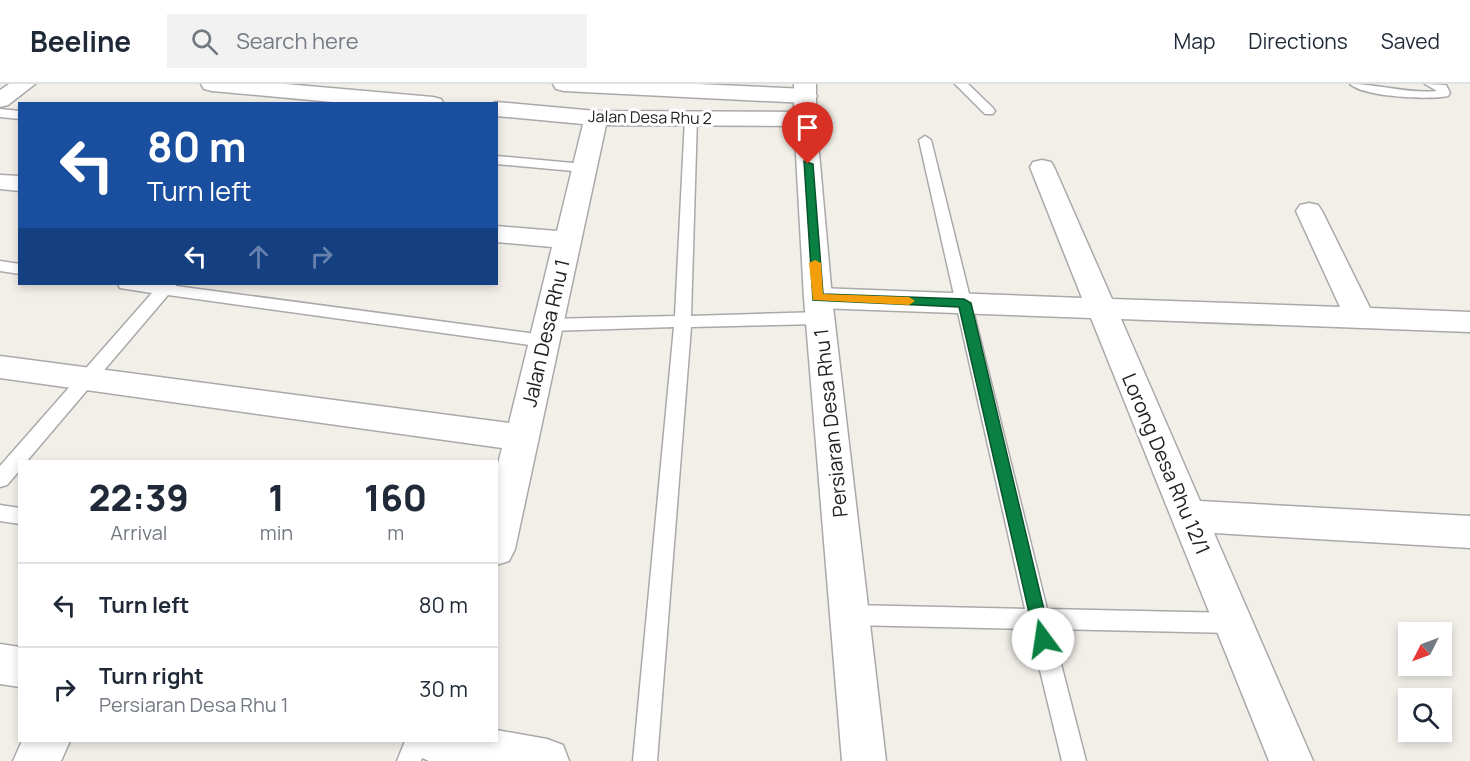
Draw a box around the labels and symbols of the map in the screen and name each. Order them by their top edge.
pin [782,102,833,164]
street label: Jalan Desa Rhu 2 [588,105,712,129]
street label: Jalan Desa Rhu 1 [515,256,576,409]
street label: Persiaran Desa Rhu 1 [807,327,854,519]
street label: Lorong Desa Rhu 12/1 [1116,369,1217,559]
position arrow [1011,607,1075,671]
north arrow [1398,622,1452,676]

